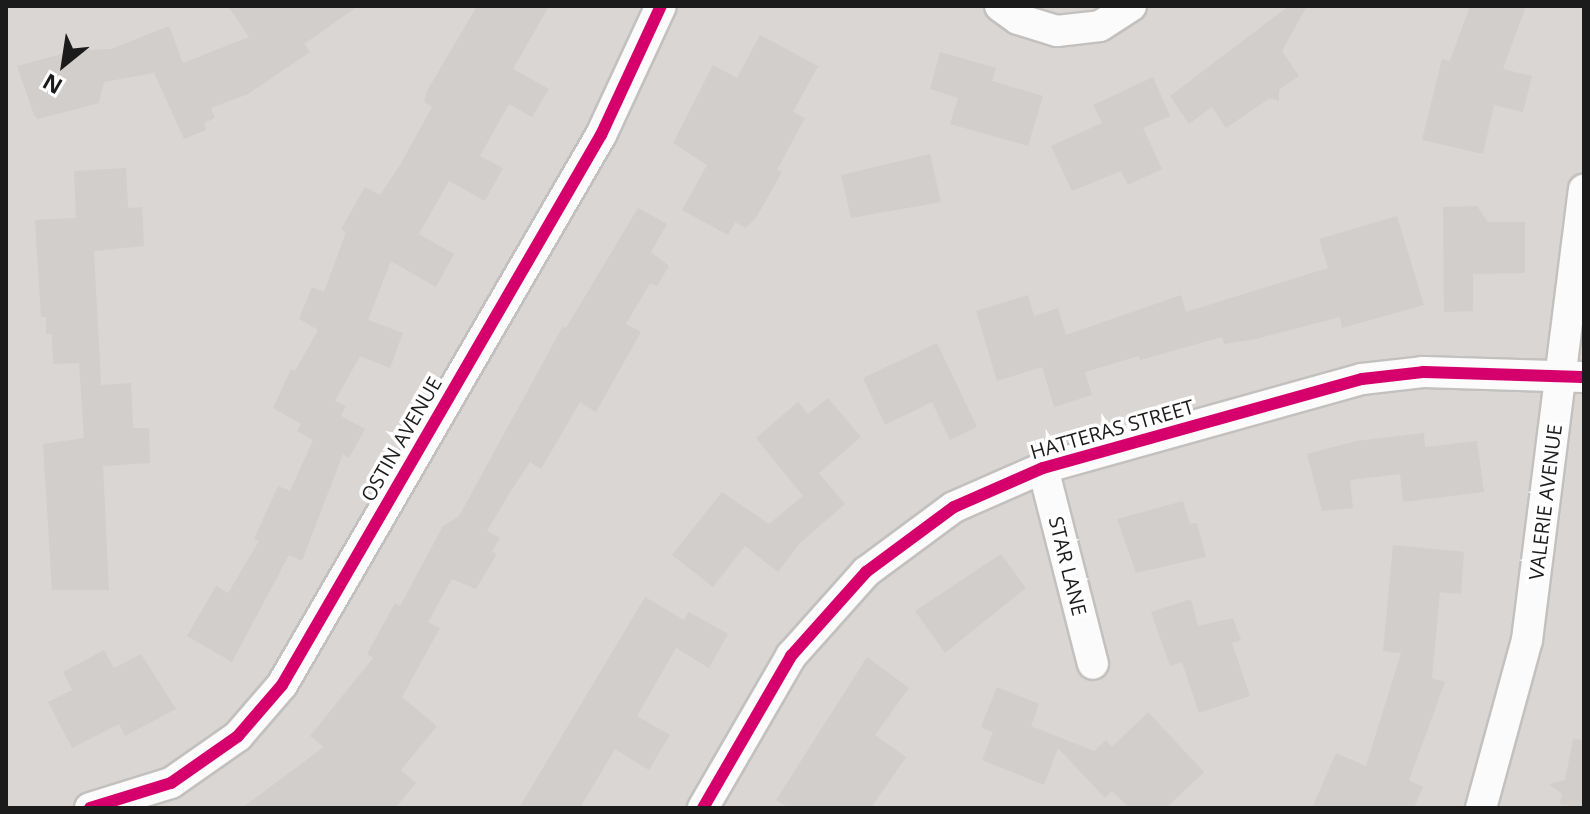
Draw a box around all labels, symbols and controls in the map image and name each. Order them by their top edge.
north arrow [24,24,104,104]
text: N [37,67,67,102]
street label: OSTIN AVENUE [356,372,446,506]
street label: HATTERAS STREET [1027,394,1197,464]
street label: VALERIE AVENUE [1524,423,1566,581]
street label: STAR LANE [1044,514,1092,618]

